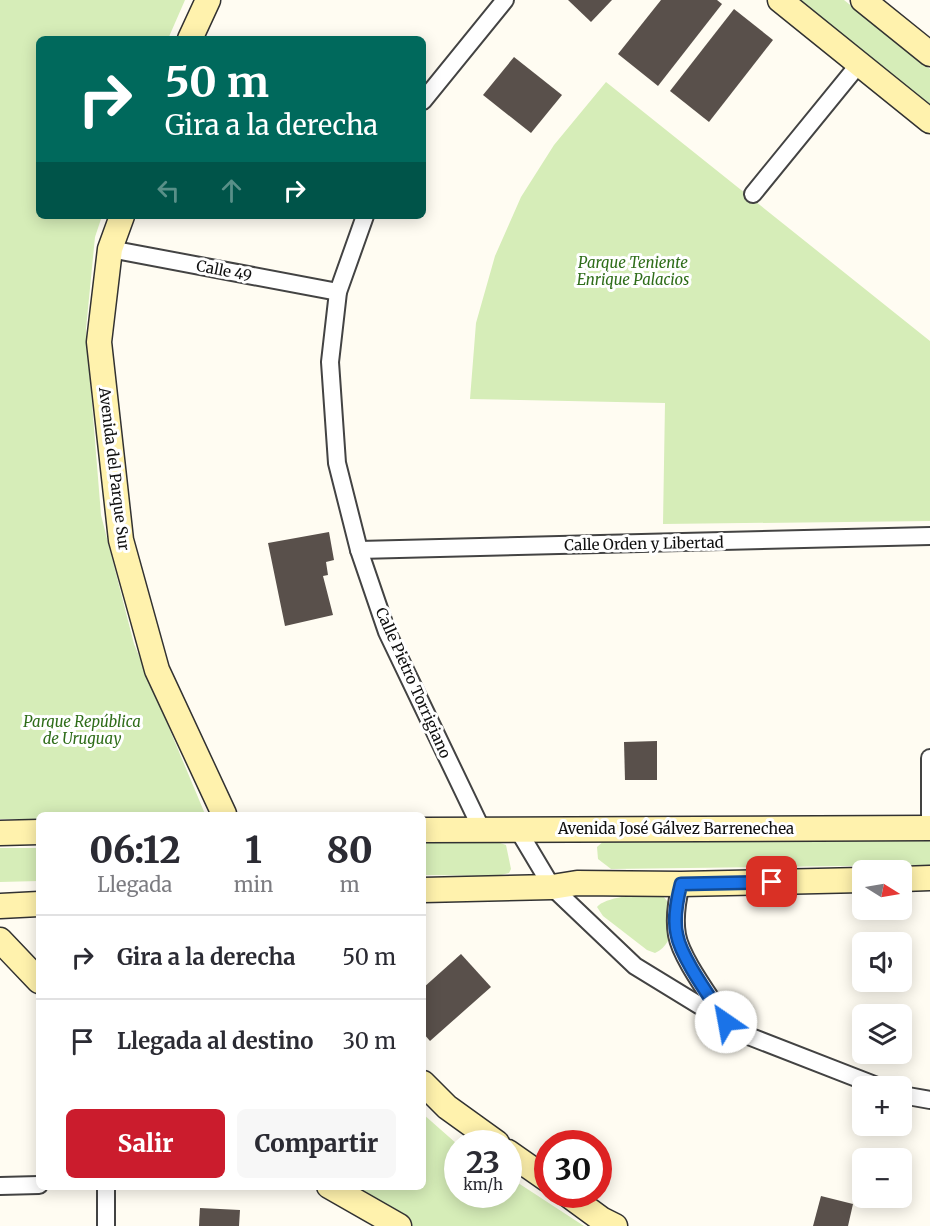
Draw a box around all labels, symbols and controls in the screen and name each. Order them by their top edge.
text: 50 m [165,56,269,108]
icon: right [66,60,144,138]
text: Gira a la derecha [165,108,378,142]
icon: left [152,174,185,207]
icon: ahead [215,174,248,207]
icon: right [278,174,311,207]
park label: Parque Teniente Enrique Palacios [577,253,689,289]
street label: Calle 49 [195,256,253,285]
street label: Avenida del Parque Sur [95,385,134,552]
street label: Calle Orden y Libertad [564,533,724,554]
street label: Calle Pietro Torrigiano [372,604,455,761]
park label: Parque República de Uruguay [23,712,141,748]
street label: Avenida José Gálvez Barrenechea [557,819,794,838]
text: 06:12 [89,828,181,873]
text: 1 [245,828,262,873]
text: 80 [326,828,373,873]
pin [746,856,797,907]
north arrow [852,860,912,920]
map controls [852,860,912,1208]
icon: arrive [755,865,788,898]
text: Llegada [97,872,172,897]
text: min [234,872,273,897]
text: m [340,872,360,897]
button: sound [852,932,912,992]
icon: right [66,941,99,974]
text: Gira a la derecha [117,943,295,971]
text: 50 m [342,943,396,971]
position arrow [694,990,758,1054]
button: layers [852,1004,912,1064]
icon: arrive [66,1025,99,1058]
text: Llegada al destino [117,1027,313,1055]
text: 30 m [342,1027,396,1055]
button: + [852,1076,912,1136]
button: Salir [66,1109,225,1178]
button: Compartir [237,1109,396,1178]
speed limit sign: 30 [534,1130,612,1208]
text: 23 [466,1143,500,1181]
button: − [852,1148,912,1208]
text: km/h [463,1175,503,1194]

